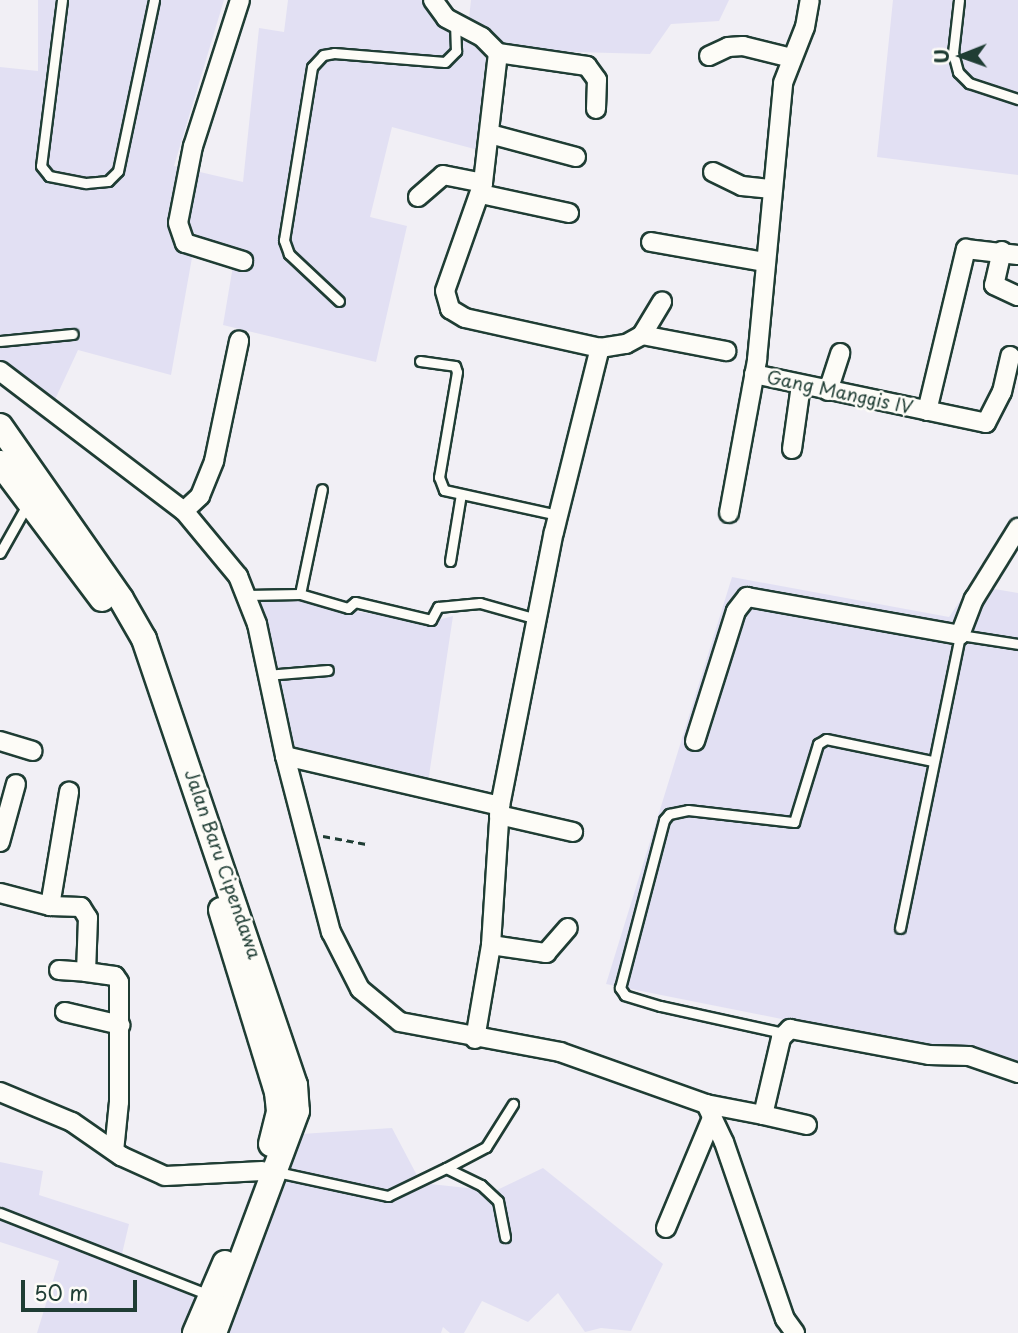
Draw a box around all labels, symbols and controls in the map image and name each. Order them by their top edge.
north arrow [927,21,997,91]
text: U [927,49,955,64]
street label: Gang Manggis IV [764,366,916,418]
street label: Jalan Baru Cipendawa [180,767,266,961]
scale bar [24,1266,140,1310]
text: 50 m [34,1276,88,1308]

